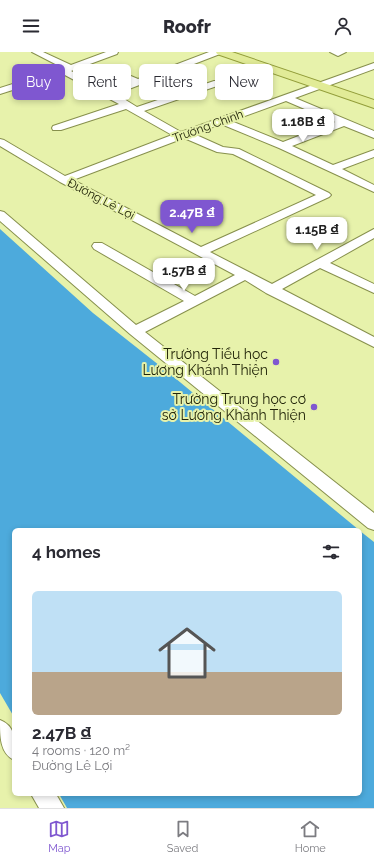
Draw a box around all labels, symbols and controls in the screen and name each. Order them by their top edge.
icon: menu [20,15,42,37]
icon: person [332,15,354,37]
text: Roofr [163,16,211,37]
chip: Buy [12,64,65,100]
chip: Rent [73,64,131,100]
chip: Filters [139,64,207,100]
chip: New [215,64,273,100]
street label: Trường Chinh [171,107,245,145]
pin: 1.18B ₫ [266,109,340,143]
text: 1.18B ₫ [281,114,325,129]
street label: Đường Lê Lợi [65,175,137,223]
pin: 2.47B ₫ [155,200,229,234]
text: 2.47B ₫ [169,205,215,220]
pin: 1.15B ₫ [280,217,354,251]
text: 1.15B ₫ [295,222,339,237]
pin: 1.57B ₫ [147,258,221,292]
text: 1.57B ₫ [162,263,206,278]
place label: Trường Tiểu học Lương Khánh Thiện [142,346,268,378]
marker: Trường Tiểu học Lương Khánh Thiện [271,357,281,367]
place label: Trường Trung học cơ sở Lương Khánh Thiện [162,391,306,423]
marker: Trường Trung học cơ sở Lương Khánh Thiện [309,402,319,412]
icon: filters [320,541,342,563]
text: 4 homes [32,542,101,562]
icon: home [151,617,223,689]
text: 2.47B ₫ [32,723,91,743]
text: 4 rooms · 120 m² [32,743,130,758]
text: Đường Lê Lợi [32,758,112,773]
tab: Map [48,818,71,855]
tab: Saved [167,818,198,855]
tab: Home [295,818,326,855]

